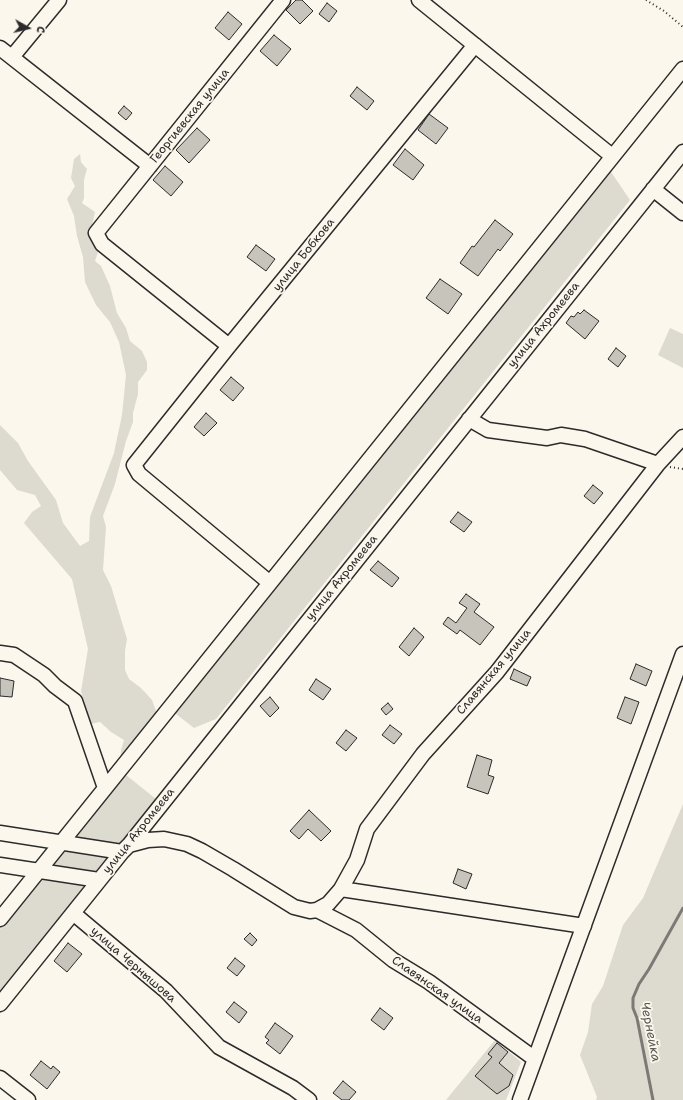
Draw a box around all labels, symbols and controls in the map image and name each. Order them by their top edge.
north arrow [8,8,48,48]
text: С [32,25,48,34]
street label: Георгиевская улица [147,66,233,166]
street label: улица Бобкова [270,216,338,294]
street label: улица Ахромеева [505,279,583,371]
street label: улица Ахромеева [303,532,381,624]
street label: Славянская улица [454,626,534,718]
street label: улица Ахромеева [100,785,178,877]
street label: улица Чернышова [87,924,179,1006]
street label: Славянская улица [389,953,485,1027]
water label: Чернейка [637,1001,663,1063]

